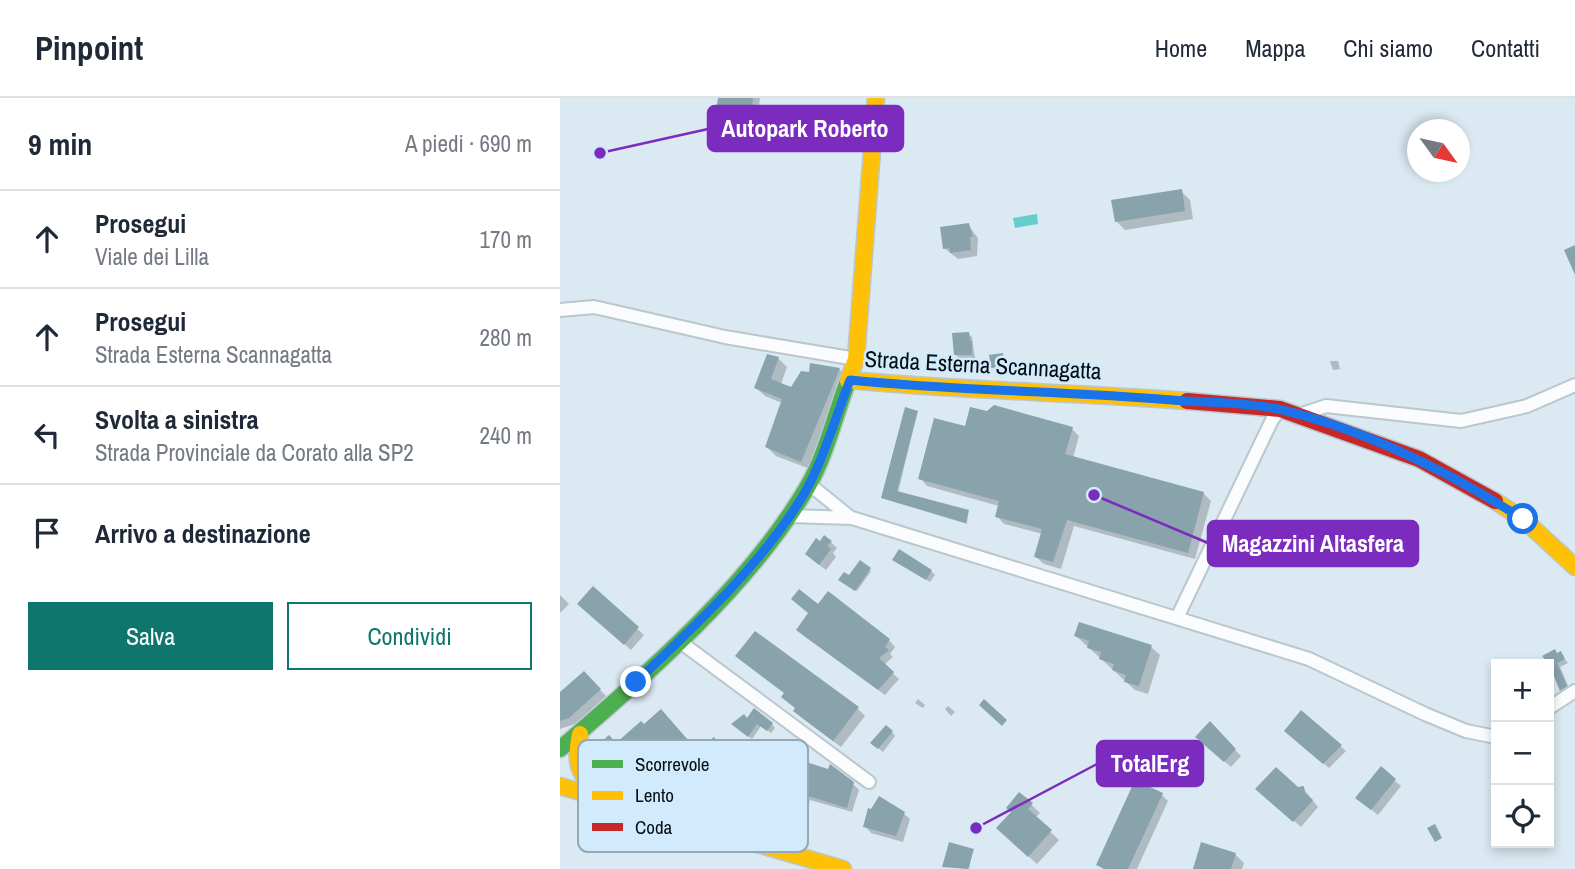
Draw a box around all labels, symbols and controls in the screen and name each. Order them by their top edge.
text: Pinpoint [35,26,143,70]
text: Home [1155,32,1207,64]
text: Mappa [1245,32,1305,64]
text: Chi siamo [1343,32,1433,64]
text: Contatti [1471,32,1540,64]
callout: Autopark Roberto [708,106,903,151]
text: Autopark Roberto [721,112,889,144]
north arrow [1407,119,1470,182]
text: 9 min [28,124,92,164]
text: A piedi · 690 m [405,128,532,159]
text: Prosegui [95,206,186,241]
icon: ahead [28,220,66,258]
text: 170 m [480,224,532,255]
text: Viale dei Lilla [95,241,209,272]
text: Prosegui [95,304,186,339]
icon: ahead [28,318,66,356]
text: 280 m [480,322,532,353]
text: Strada Esterna Scannagatta [95,339,332,370]
street label: Strada Esterna Scannagatta [864,343,1103,386]
text: Svolta a sinistra [95,402,259,437]
icon: left [28,416,66,454]
text: 240 m [480,420,532,451]
text: Strada Provinciale da Corato alla SP2 [95,437,414,468]
route start [1507,503,1538,534]
icon: arrive [28,514,66,552]
text: Arrivo a destinazione [95,516,311,551]
callout: Magazzini Altasfera [1208,521,1418,566]
text: Magazzini Altasfera [1222,527,1404,559]
button: Salva [28,602,273,670]
button: Condividi [287,602,532,670]
map controls [1491,659,1554,848]
button: + [1491,659,1554,722]
route end [620,666,651,697]
button: − [1491,722,1554,785]
legend [578,740,808,852]
callout: TotalErg [1097,741,1203,786]
text: TotalErg [1111,747,1189,779]
text: Scorrevole [635,751,709,777]
text: Lento [635,782,674,808]
button: locate [1491,785,1554,848]
text: Coda [635,814,673,840]

